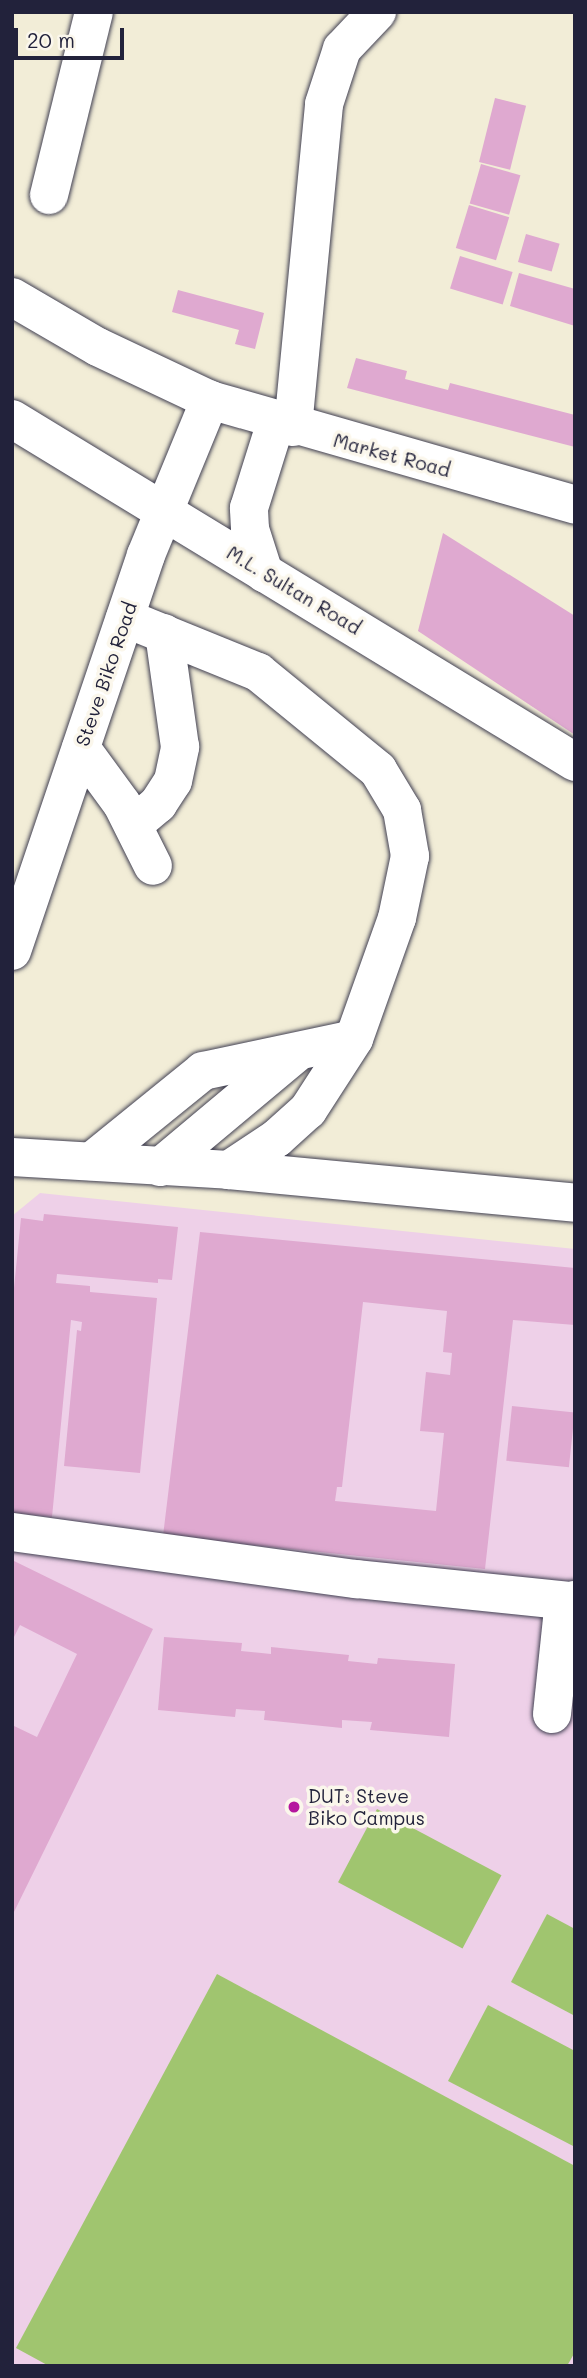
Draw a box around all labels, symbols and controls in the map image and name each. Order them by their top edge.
scale bar [18,14,128,58]
text: 20 m [27,26,75,53]
street label: Market Road [331,428,453,482]
street label: M.L. Sultan Road [223,541,365,639]
street label: Steve Biko Road [71,599,141,749]
place label: DUT: Steve Biko Campus [308,1785,425,1829]
marker: DUT: Steve Biko Campus [286,1799,302,1815]

